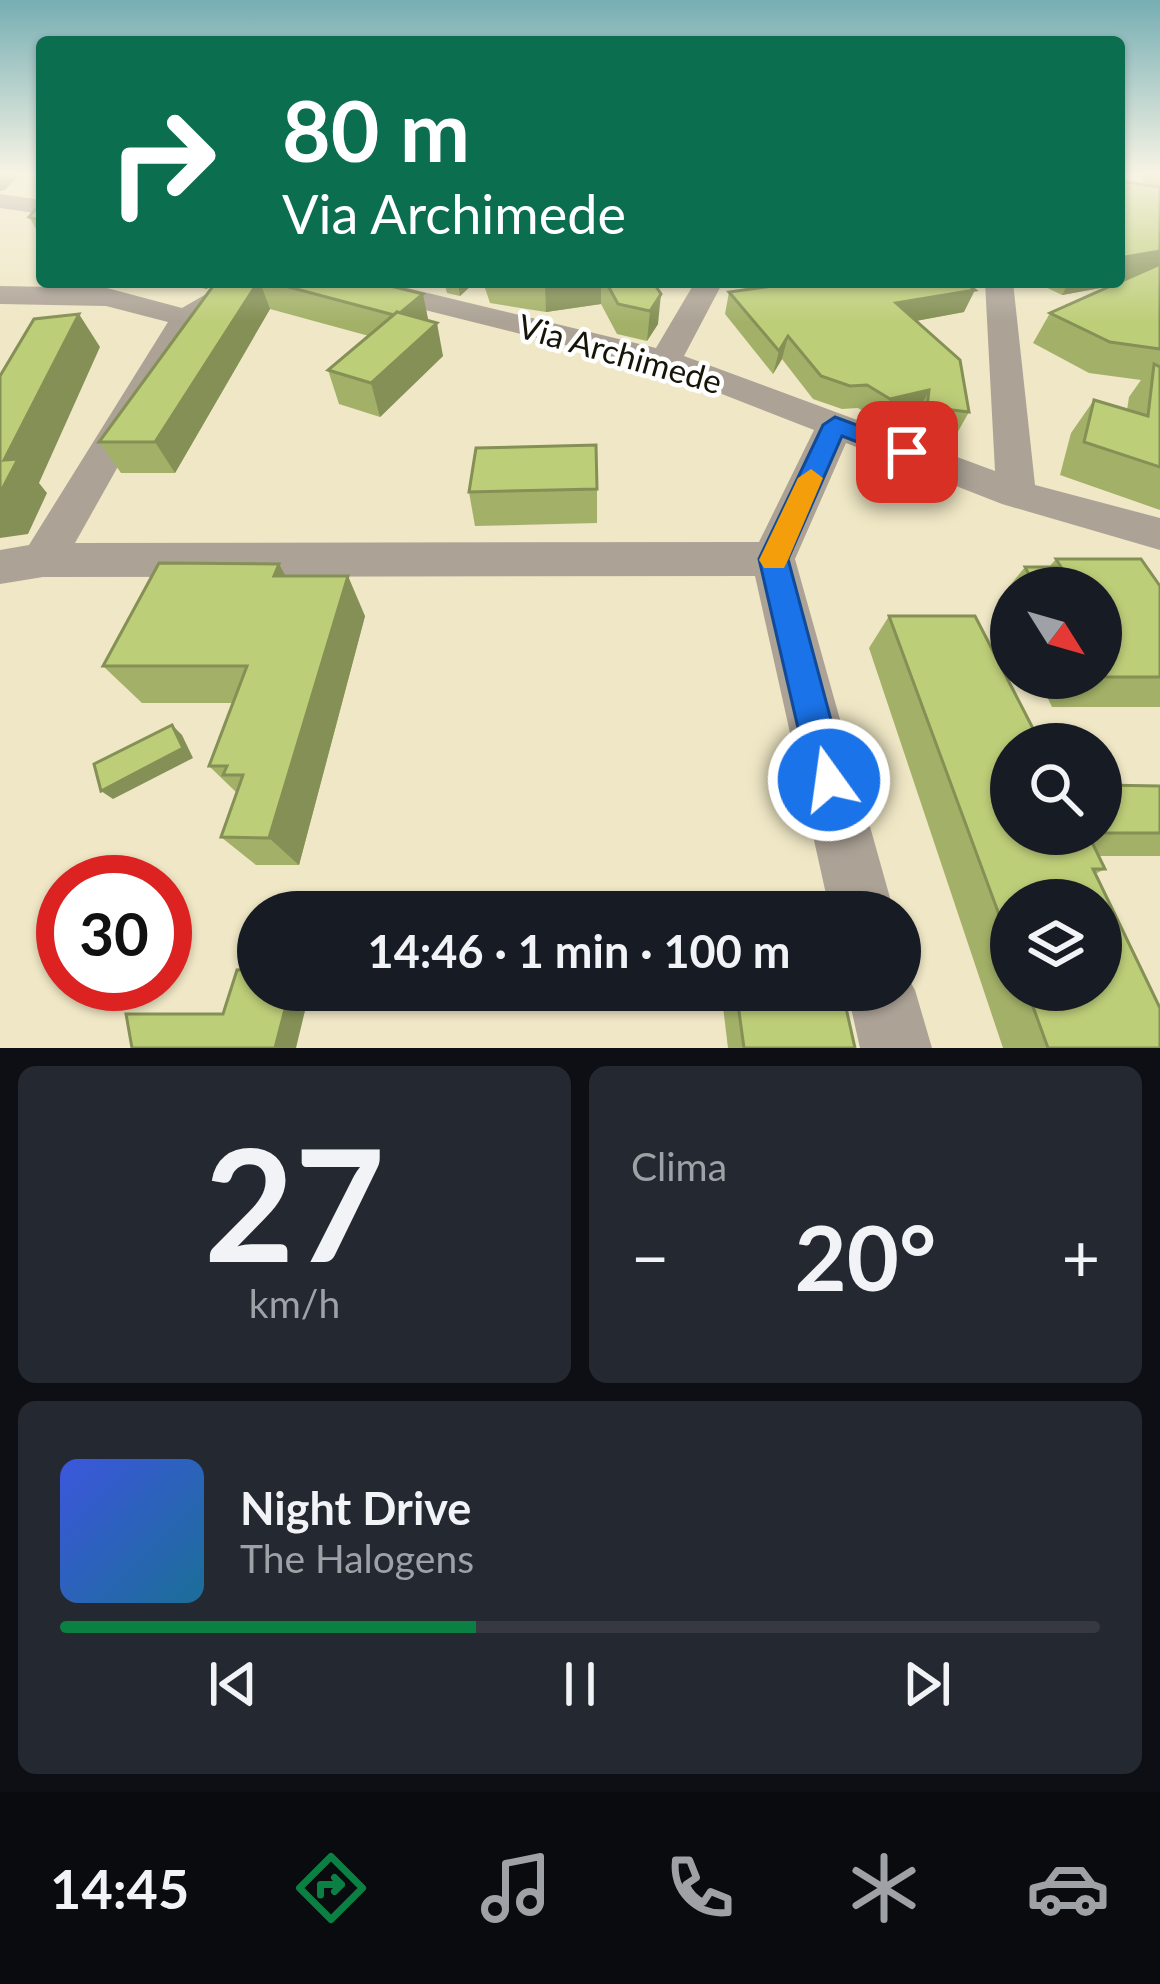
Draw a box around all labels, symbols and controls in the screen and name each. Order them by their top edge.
text: 80 m [282,79,470,180]
icon: right [84,84,240,240]
text: Via Archimede [282,181,626,246]
street label: Via Archimede [514,305,727,401]
pin [856,401,958,503]
icon: arrive [874,419,940,485]
north arrow [990,567,1122,699]
map controls [990,567,1122,1011]
position arrow [766,717,892,843]
button: search [990,723,1122,855]
speed limit sign: 30 [36,855,192,1011]
button: layers [990,879,1122,1011]
text: 14:46 · 1 min · 100 m [368,924,790,978]
text: 27 [204,1108,385,1295]
text: Clima [631,1143,727,1189]
text: 20° [795,1202,936,1310]
text: − [631,1217,669,1296]
text: + [1062,1217,1100,1296]
text: km/h [249,1280,340,1326]
text: Night Drive [240,1481,471,1535]
text: The Halogens [240,1535,474,1581]
icon: previous [200,1651,266,1717]
icon: pause [547,1651,613,1717]
icon: next [894,1651,960,1717]
icon: directions [289,1846,373,1930]
icon: music [474,1846,558,1930]
icon: phone [658,1846,742,1930]
icon: climate [842,1846,926,1930]
icon: car [1026,1846,1110,1930]
text: 14:45 [50,1856,189,1921]

